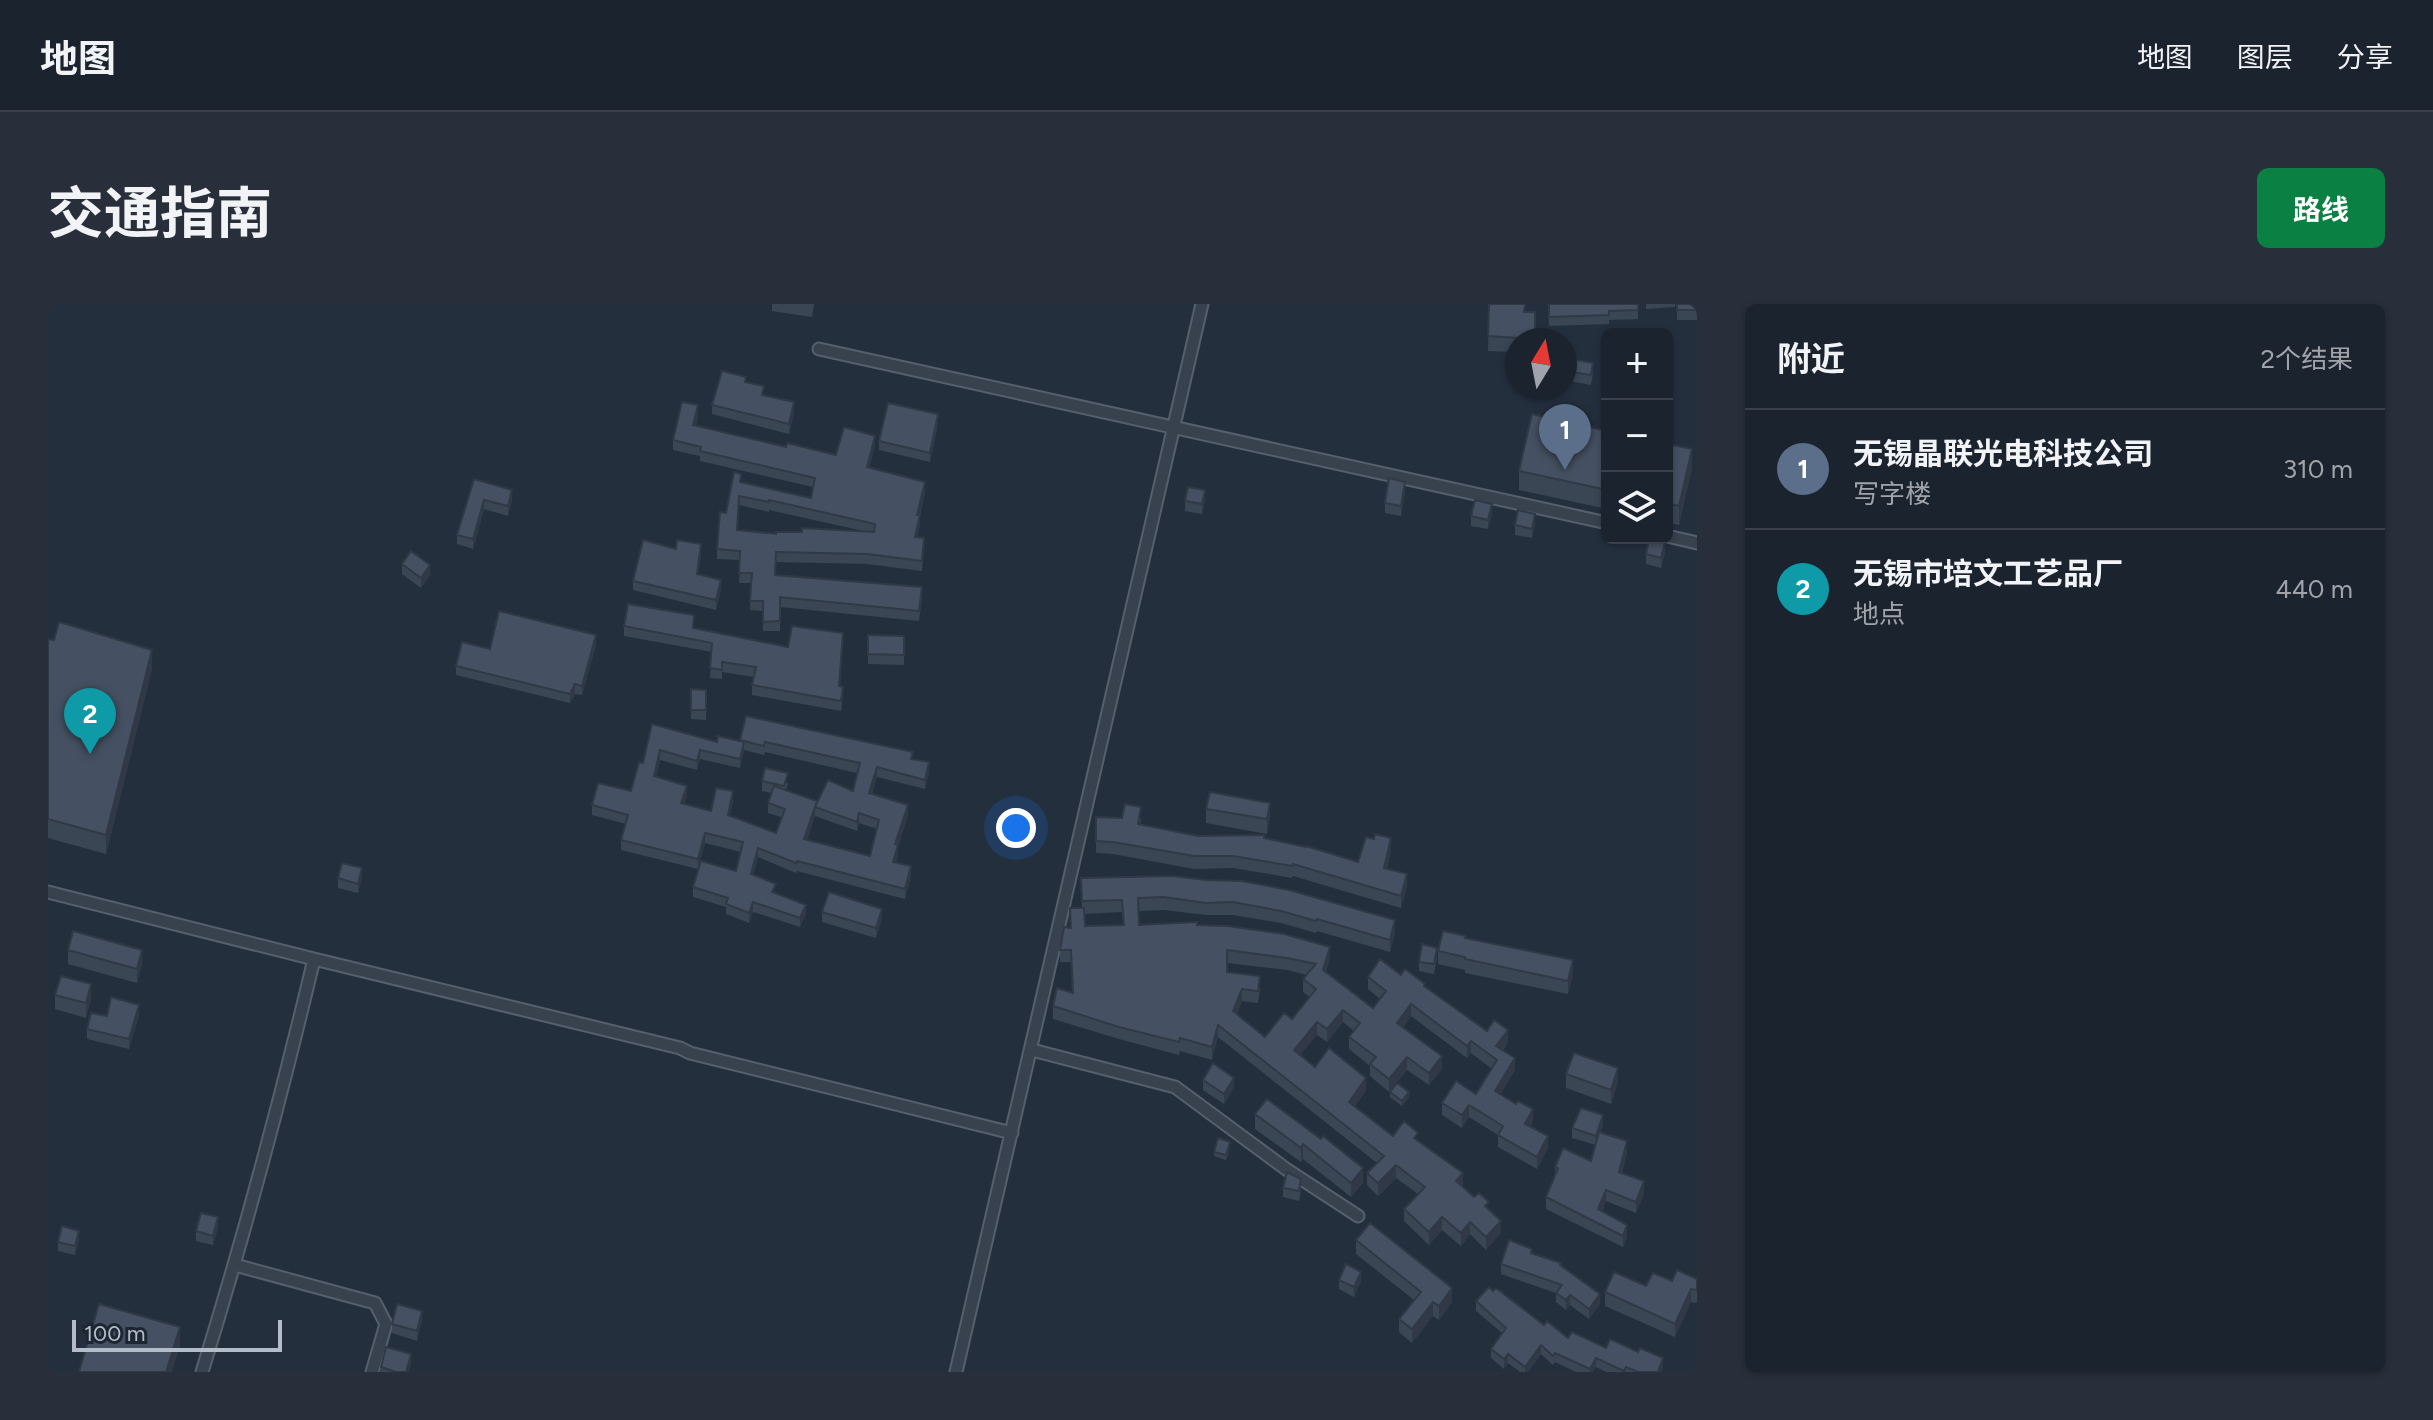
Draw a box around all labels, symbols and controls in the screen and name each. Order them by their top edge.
text: 地图 [40,36,116,82]
text: 地图 [2137,40,2193,74]
text: 图层 [2237,40,2293,74]
text: 分享 [2337,40,2393,74]
button: 路线 [2257,168,2385,248]
text: 交通指南 [48,180,272,247]
north arrow [1505,328,1577,400]
map controls [1601,328,1673,544]
button: + [1601,328,1673,400]
text: 附近 [1777,339,1845,380]
text: 2个结果 [2260,343,2353,375]
button: − [1601,400,1673,472]
pin: 1 [1539,404,1591,470]
text: 无锡晶联光电科技公司 [1853,435,2153,472]
text: 1 [1798,453,1808,485]
text: 310 m [2283,453,2353,485]
button: layers [1601,472,1673,544]
text: 写字楼 [1853,478,1931,510]
text: 无锡市培文工艺品厂 [1853,555,2123,592]
text: 2 [1795,573,1811,605]
text: 440 m [2275,573,2353,605]
text: 地点 [1853,598,1905,630]
pin: 2 [64,688,116,754]
your location [996,808,1036,848]
scale bar [72,1316,282,1352]
text: 100 m [84,1320,145,1347]

